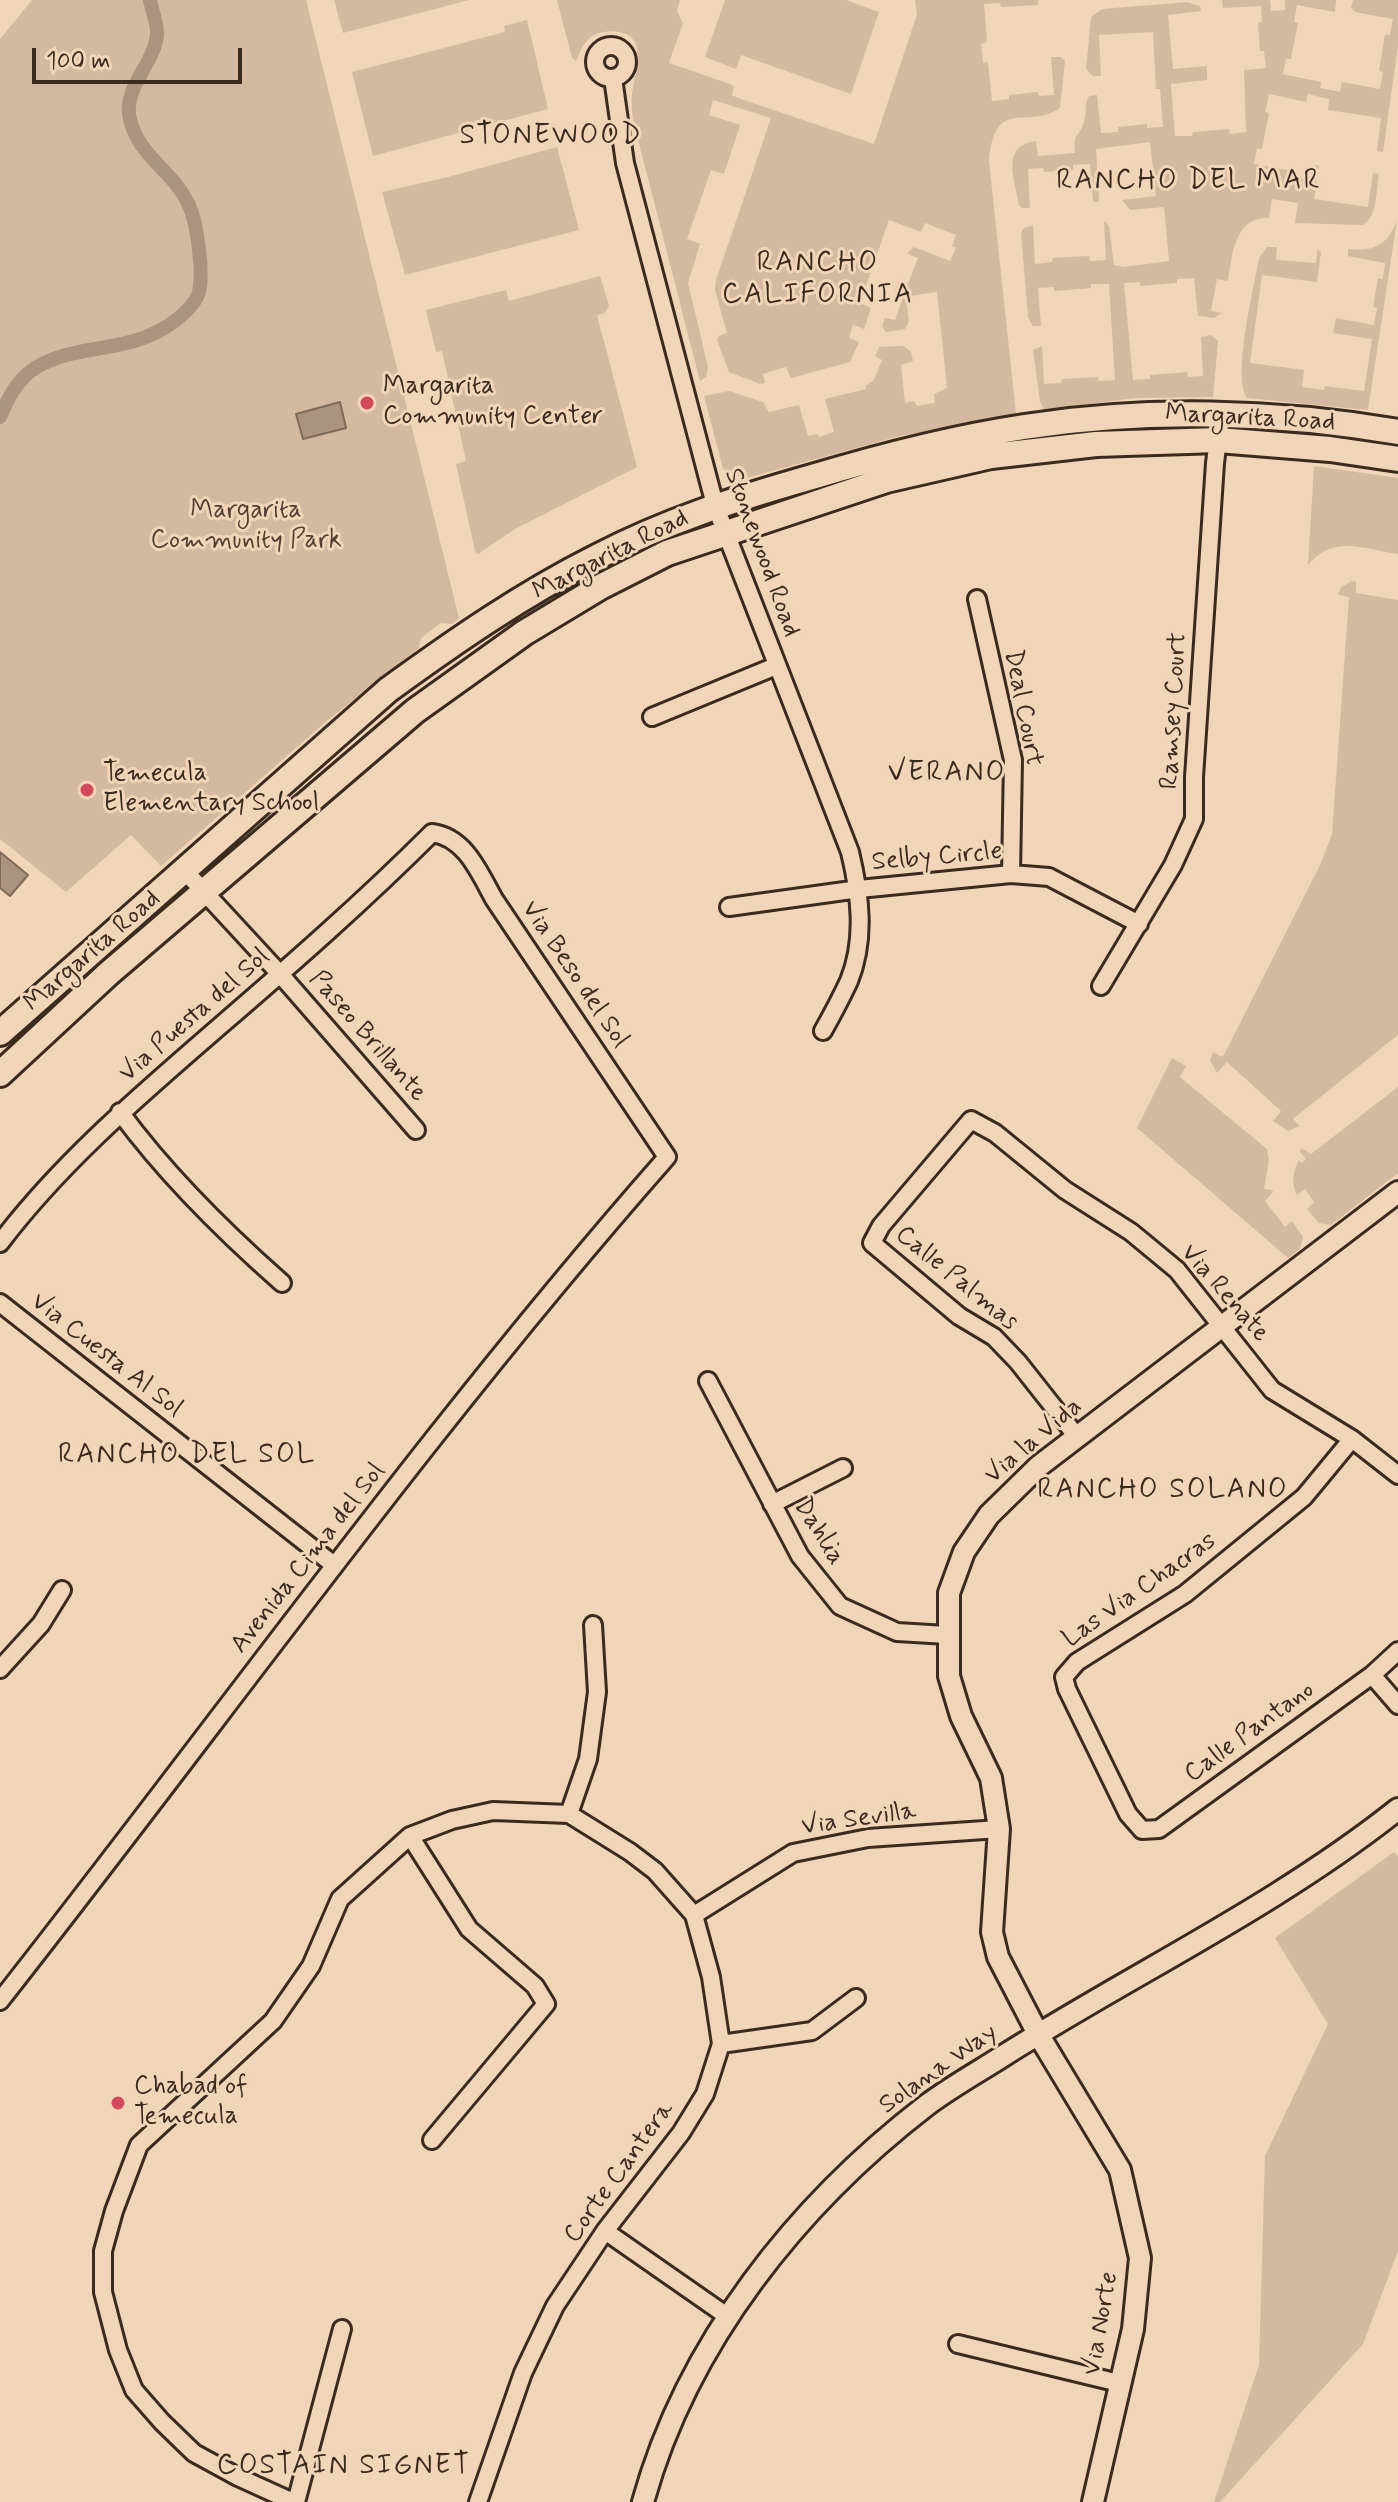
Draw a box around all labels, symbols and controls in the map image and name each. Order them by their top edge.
scale bar [36,32,246,82]
text: 100 m [46,46,110,77]
district label: STONEWOOD [458,120,644,154]
district label: RANCHO DEL MAR [1059,165,1319,199]
district label: RANCHO CALIFORNIA [723,247,913,313]
place label: Margarita Community Center [383,372,603,434]
marker: Margarita Community Center [358,394,376,412]
street label: Margarita Road [1164,399,1336,439]
street label: Stonewood Road [716,464,806,642]
park label: Margarita Community Park [150,496,342,558]
street label: Margarita Road [528,503,694,609]
street label: Ramsey Court [1155,632,1195,790]
street label: Deal Court [995,647,1049,769]
district label: VERANO [889,757,1005,791]
place label: Temecula Elementary School [103,759,319,820]
marker: Temecula Elementary School [78,781,96,799]
street label: Selby Circle [870,837,1004,879]
street label: Margarita Road [18,884,168,1020]
street label: Via Beso del Sol [513,895,635,1055]
street label: Via Puesta del Sol [113,942,277,1090]
street label: Paseo Brillante [301,965,433,1109]
street label: Calle Palmas [888,1220,1024,1338]
street label: Via Renate [1173,1238,1275,1350]
street label: Via Cuesta Al Sol [24,1287,188,1425]
street label: Via la Vida [979,1392,1089,1492]
district label: RANCHO DEL SOL [62,1439,312,1473]
street label: Avenida Cima del Sol [225,1458,393,1660]
district label: RANCHO SOLANO [1041,1474,1285,1508]
street label: Dahlia [785,1493,851,1571]
street label: Las Via Chacras [1057,1526,1223,1656]
street label: Calle Pantano [1179,1675,1321,1791]
street label: Via Sevilla [800,1797,918,1843]
street label: Solana Way [874,2018,1004,2122]
place label: Chabad of Temecula [134,2072,247,2134]
marker: Chabad of Temecula [109,2094,127,2112]
street label: Corte Cantera [558,2096,682,2250]
street label: Via Norte [1078,2270,1126,2378]
district label: COSTAIN SIGNET [218,2450,470,2484]

